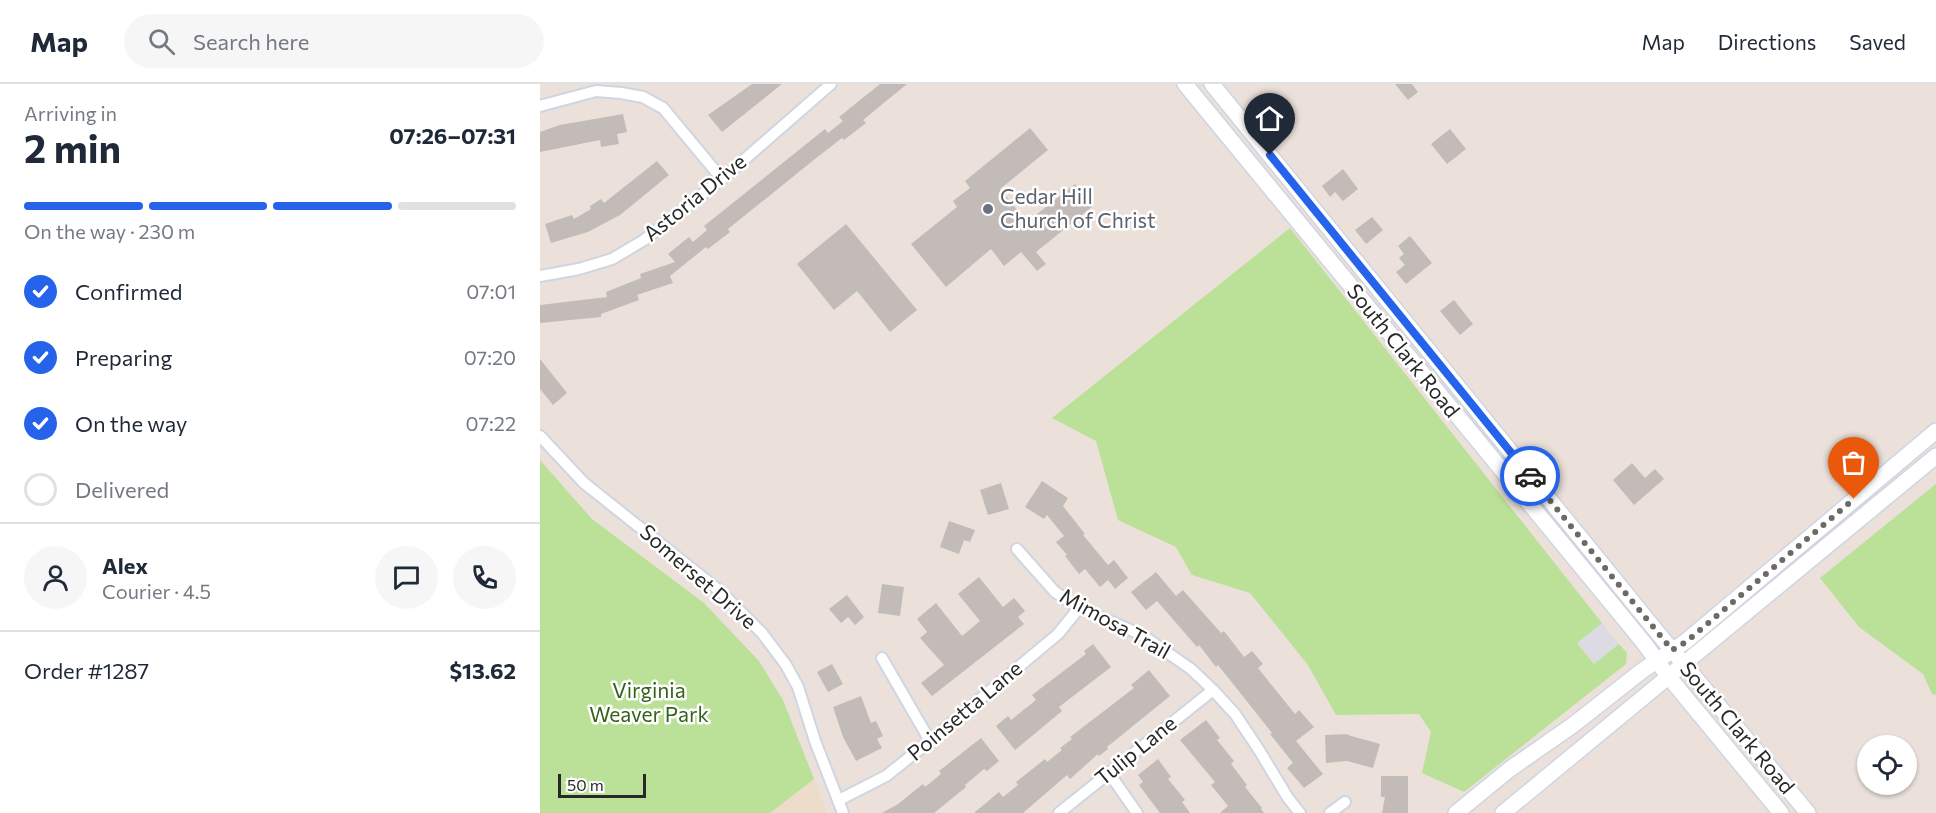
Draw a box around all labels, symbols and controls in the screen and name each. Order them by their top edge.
search box [124,14,544,68]
text: Map [30,24,88,58]
icon: search [145,25,178,58]
text: Search here [193,28,309,55]
text: Map [1642,29,1685,54]
text: Directions [1718,29,1816,54]
text: Saved [1849,29,1906,54]
pin [1244,93,1295,155]
text: Arriving in [24,101,117,125]
icon: home [1253,102,1286,135]
text: 07:26–07:31 [389,122,516,149]
text: 2 min [24,123,121,171]
street label: Astoria Drive [638,148,750,246]
place label: Cedar Hill Church of Christ [1000,183,1156,232]
marker: Cedar Hill Church of Christ [981,202,995,216]
text: On the way · 230 m [24,219,195,243]
icon: check [24,275,57,308]
text: Confirmed [75,278,182,305]
street label: South Clark Road [1343,278,1466,422]
text: 07:01 [466,279,516,303]
icon: check [24,341,57,374]
text: Preparing [75,344,172,371]
text: 07:20 [464,345,516,369]
icon: check [24,407,57,440]
text: On the way [75,410,187,437]
text: 07:22 [466,411,516,435]
pin [1828,437,1879,499]
courier [1500,446,1560,506]
icon: bag [1837,446,1870,479]
icon: car [1514,460,1547,493]
text: Delivered [75,476,169,503]
street label: Somerset Drive [636,518,762,633]
button: person [24,546,87,609]
button: chat [375,546,438,609]
button: phone [453,546,516,609]
text: Alex [102,552,148,579]
text: Courier · 4.5 [102,579,211,603]
street label: Mimosa Trail [1056,582,1175,663]
street label: Poinsetta Lane [902,655,1026,765]
street label: South Clark Road [1676,656,1801,798]
text: Order #1287 [24,657,149,684]
text: $13.62 [449,657,516,684]
park label: Virginia Weaver Park [589,677,709,726]
street label: Tulip Lane [1090,710,1181,790]
map controls [1857,735,1917,795]
button: locate [1857,735,1917,795]
scale bar [558,771,646,798]
text: 50 m [567,775,604,794]

